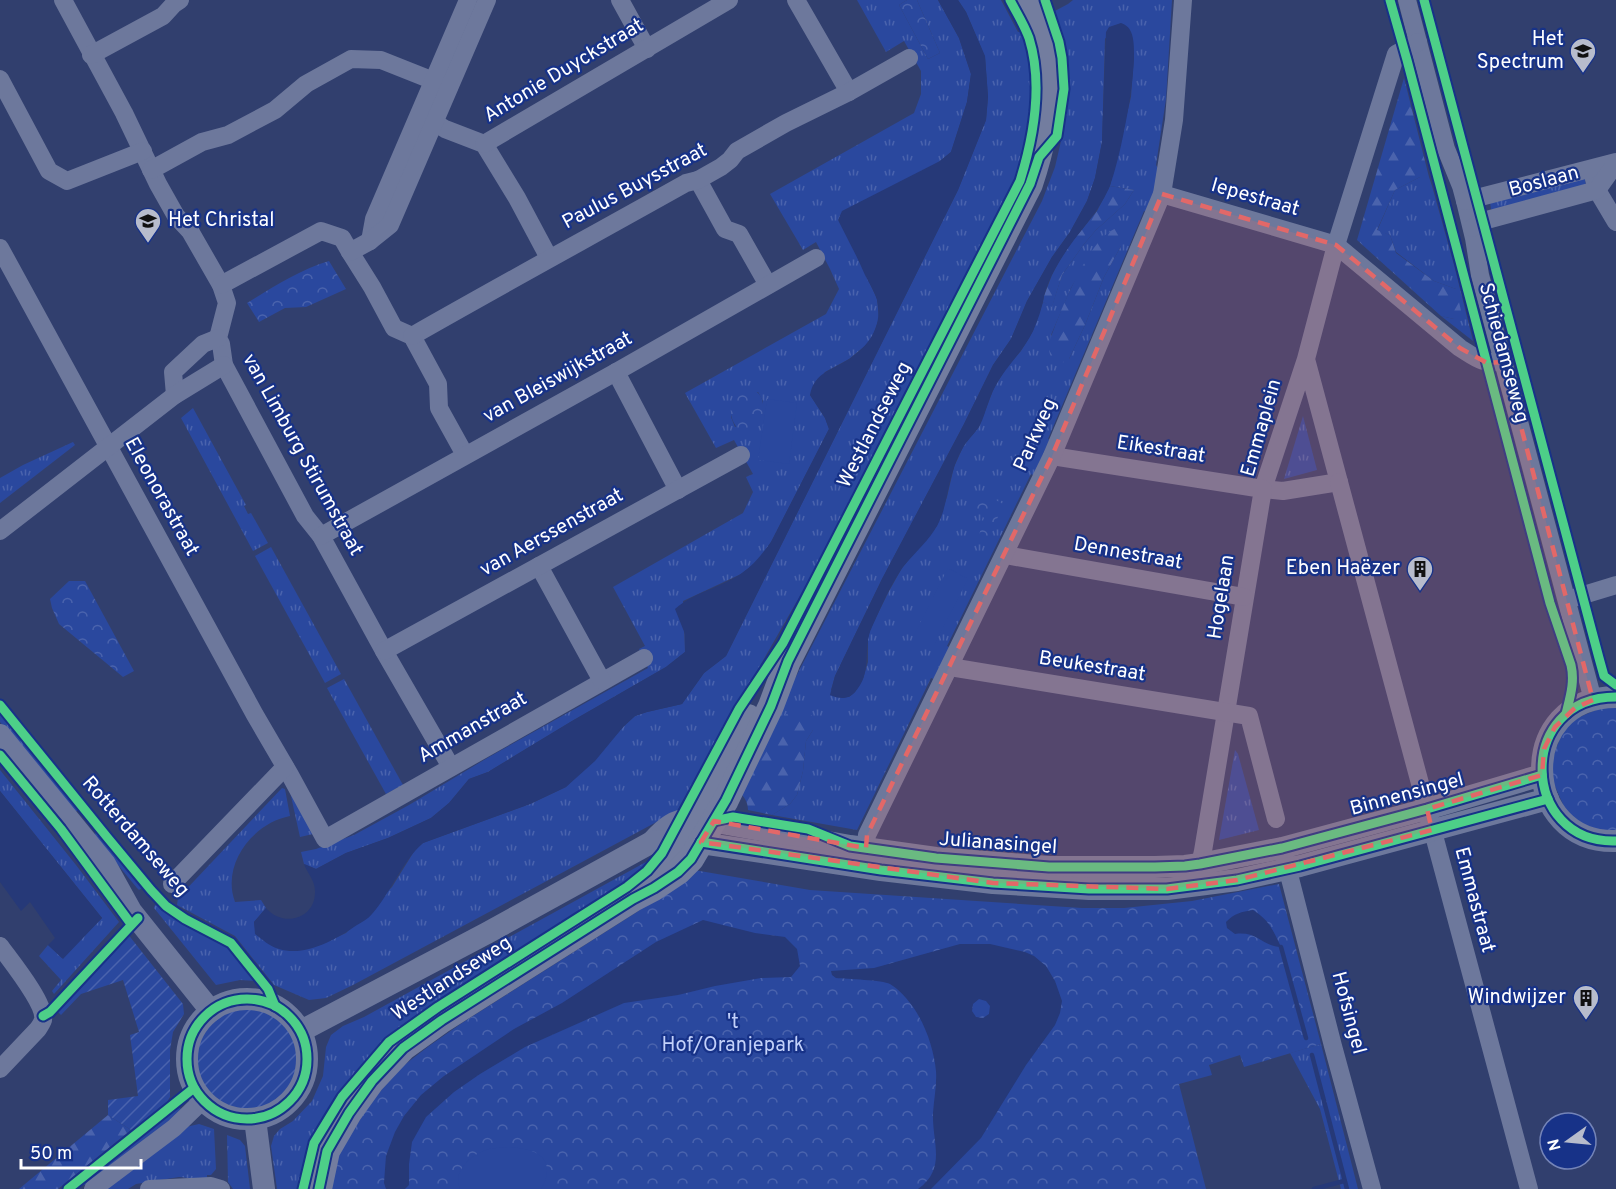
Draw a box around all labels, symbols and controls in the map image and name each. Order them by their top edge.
street label: Antonie Duyckstraat [479,13,649,129]
place label: Het Spectrum [1477,27,1564,76]
school or university icon: Het Spectrum [1568,36,1598,74]
street label: Paulus Buysstraat [558,138,712,236]
street label: Boslaan [1506,160,1582,204]
street label: Iepestraat [1208,173,1302,223]
school or university icon: Het Christal [133,206,163,244]
place label: Het Christal [168,208,274,234]
street label: Schiedamseweg [1472,280,1534,426]
street label: van Bleiswijkstraat [479,326,637,430]
street label: van Limburg Stirumstraat [236,349,368,561]
street label: Westlandseweg [832,357,918,493]
street label: Emmaplein [1236,376,1288,480]
street label: Parkweg [1008,394,1064,476]
street label: Eikestraat [1115,430,1207,470]
street label: Eleonorastraat [118,433,204,561]
street label: van Aerssenstraat [476,483,628,583]
street label: Dennestraat [1072,532,1184,576]
street label: Hogelaan [1202,553,1242,641]
building icon: Eben Haëzer [1405,554,1435,592]
place label: Eben Haëzer [1286,556,1400,582]
street label: Beukestraat [1037,646,1147,688]
street label: Ammanstraat [414,686,532,770]
street label: Binnensingel [1347,767,1467,823]
street label: Rotterdamseweg [75,771,195,903]
street label: Julianasingel [938,827,1058,861]
street label: Emmastraat [1447,844,1501,956]
street label: Westlandseweg [387,930,517,1028]
street label: Hofsingel [1325,969,1371,1057]
building icon: Windwijzer [1571,983,1601,1021]
place label: Windwijzer [1468,985,1566,1011]
park label: 't Hof/Oranjepark [662,1010,804,1059]
north arrow [1538,1111,1598,1171]
scale bar [21,1132,141,1170]
text: N [1544,1136,1567,1153]
text: 50 m [30,1143,72,1166]

